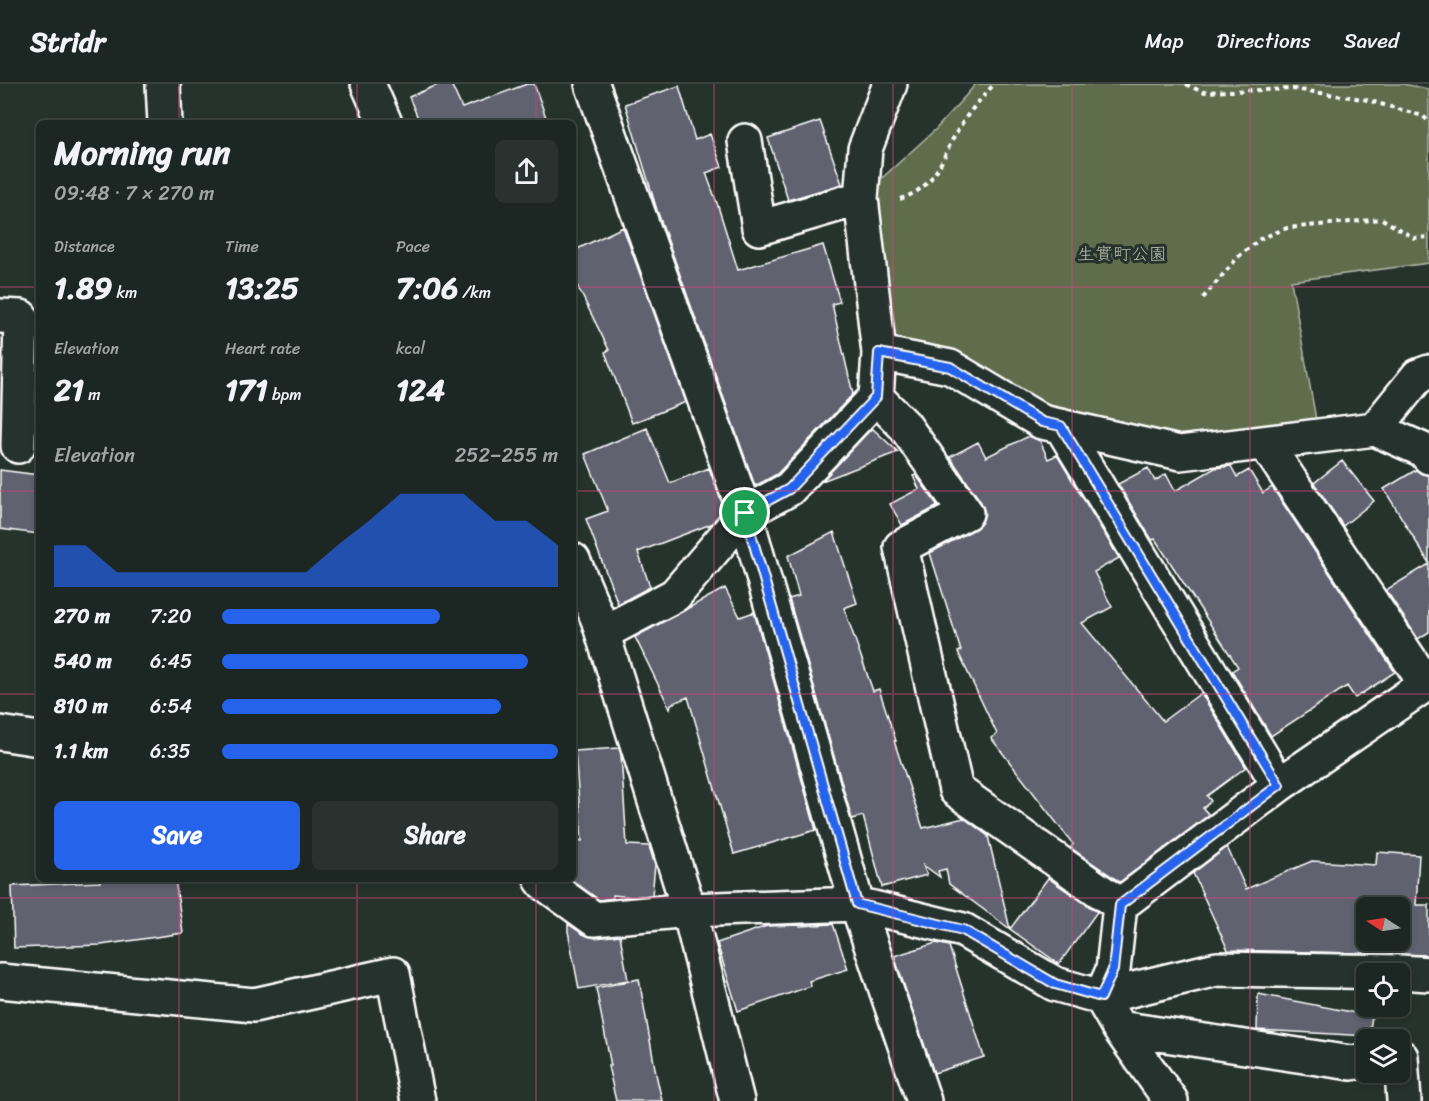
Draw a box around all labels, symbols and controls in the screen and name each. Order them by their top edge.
text: Stridr [30,17,105,66]
text: Map [1145,22,1183,60]
text: Directions [1216,22,1311,60]
text: Saved [1344,22,1399,60]
text: Morning run [54,124,230,182]
button: share [495,140,558,203]
text: 09:48 · 7 × 270 m [54,176,214,211]
text: Distance [54,232,115,261]
text: Time [225,232,259,261]
text: Pace [396,232,430,261]
park label: 生實町公園 [1077,238,1167,270]
text: 1.89 [54,261,112,315]
text: 13:25 [225,261,299,315]
text: 7:06 [396,261,458,315]
text: km [112,278,137,307]
text: /km [458,278,491,307]
text: Elevation [54,334,119,363]
text: Heart rate [225,334,300,363]
text: kcal [396,334,425,363]
text: 21 [54,363,84,417]
text: 171 [225,363,268,417]
text: 124 [396,363,445,417]
text: m [84,380,101,409]
text: bpm [268,380,302,409]
text: Elevation [54,438,135,473]
text: 252–255 m [455,438,558,473]
pin [719,487,770,538]
icon: arrive [728,496,761,529]
text: 270 m [54,599,110,634]
text: 7:20 [150,599,192,634]
text: 540 m [54,644,112,679]
text: 6:45 [150,644,192,679]
text: 810 m [54,689,108,724]
text: 6:54 [150,689,192,724]
text: 1.1 km [54,734,108,769]
text: 6:35 [150,734,191,769]
button: Save [54,801,300,870]
button: Share [312,801,558,870]
north arrow [1356,897,1410,951]
map controls [1356,897,1410,1083]
button: locate [1356,963,1410,1017]
button: layers [1356,1029,1410,1083]

